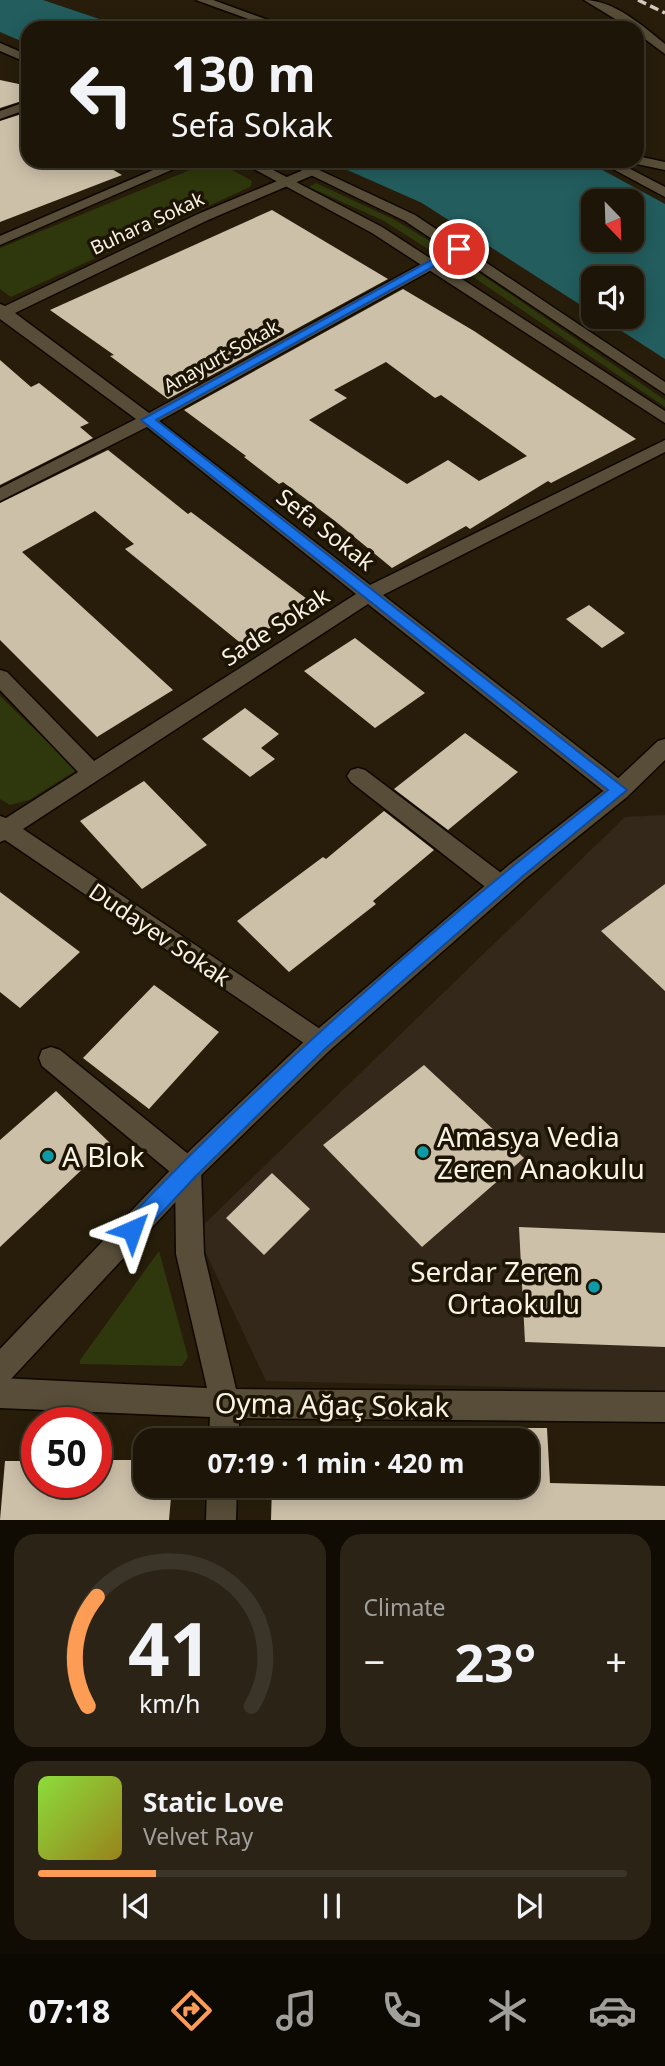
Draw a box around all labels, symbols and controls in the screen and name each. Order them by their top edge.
text: 130 m [171,40,316,106]
icon: left [56,49,147,140]
text: Sefa Sokak [171,103,333,146]
street label: Buhara Sokak [86,185,208,261]
north arrow [581,189,644,252]
map controls [581,189,644,329]
pin [429,219,489,279]
icon: arrive [440,230,478,268]
button: sound [581,266,644,329]
street label: Anayurt Sokak [159,313,283,399]
street label: Sefa Sokak [270,481,382,578]
street label: Sade Sokak [215,579,336,673]
street label: Dudayev Sokak [83,875,238,994]
place label: Amasya Vedia Zeren Anaokulu [437,1117,645,1187]
place label: A Blok [62,1137,145,1175]
marker: Amasya Vedia Zeren Anaokulu [415,1144,431,1160]
marker: A Blok [40,1148,56,1164]
position arrow [95,1193,169,1267]
place label: Serdar Zeren Ortaokulu [410,1252,580,1322]
marker: Serdar Zeren Ortaokulu [586,1279,602,1295]
street label: Oyma Ağaç Sokak [214,1383,450,1425]
speed limit sign: 50 [21,1407,112,1498]
text: 07:19 · 1 min · 420 m [208,1445,464,1481]
text: Climate [364,1591,446,1623]
text: 41 [128,1599,211,1698]
text: 23° [454,1626,536,1697]
text: − [364,1635,385,1687]
text: + [605,1635,627,1687]
text: km/h [139,1686,201,1720]
text: Static Love [143,1784,284,1820]
text: Velvet Ray [143,1820,253,1852]
icon: previous [117,1887,155,1925]
icon: pause [313,1887,351,1925]
icon: next [510,1887,548,1925]
icon: directions [167,1986,216,2035]
icon: music [272,1986,321,2035]
icon: phone [377,1986,426,2035]
icon: climate [483,1986,532,2035]
icon: car [588,1986,637,2035]
text: 07:18 [28,1989,110,2032]

